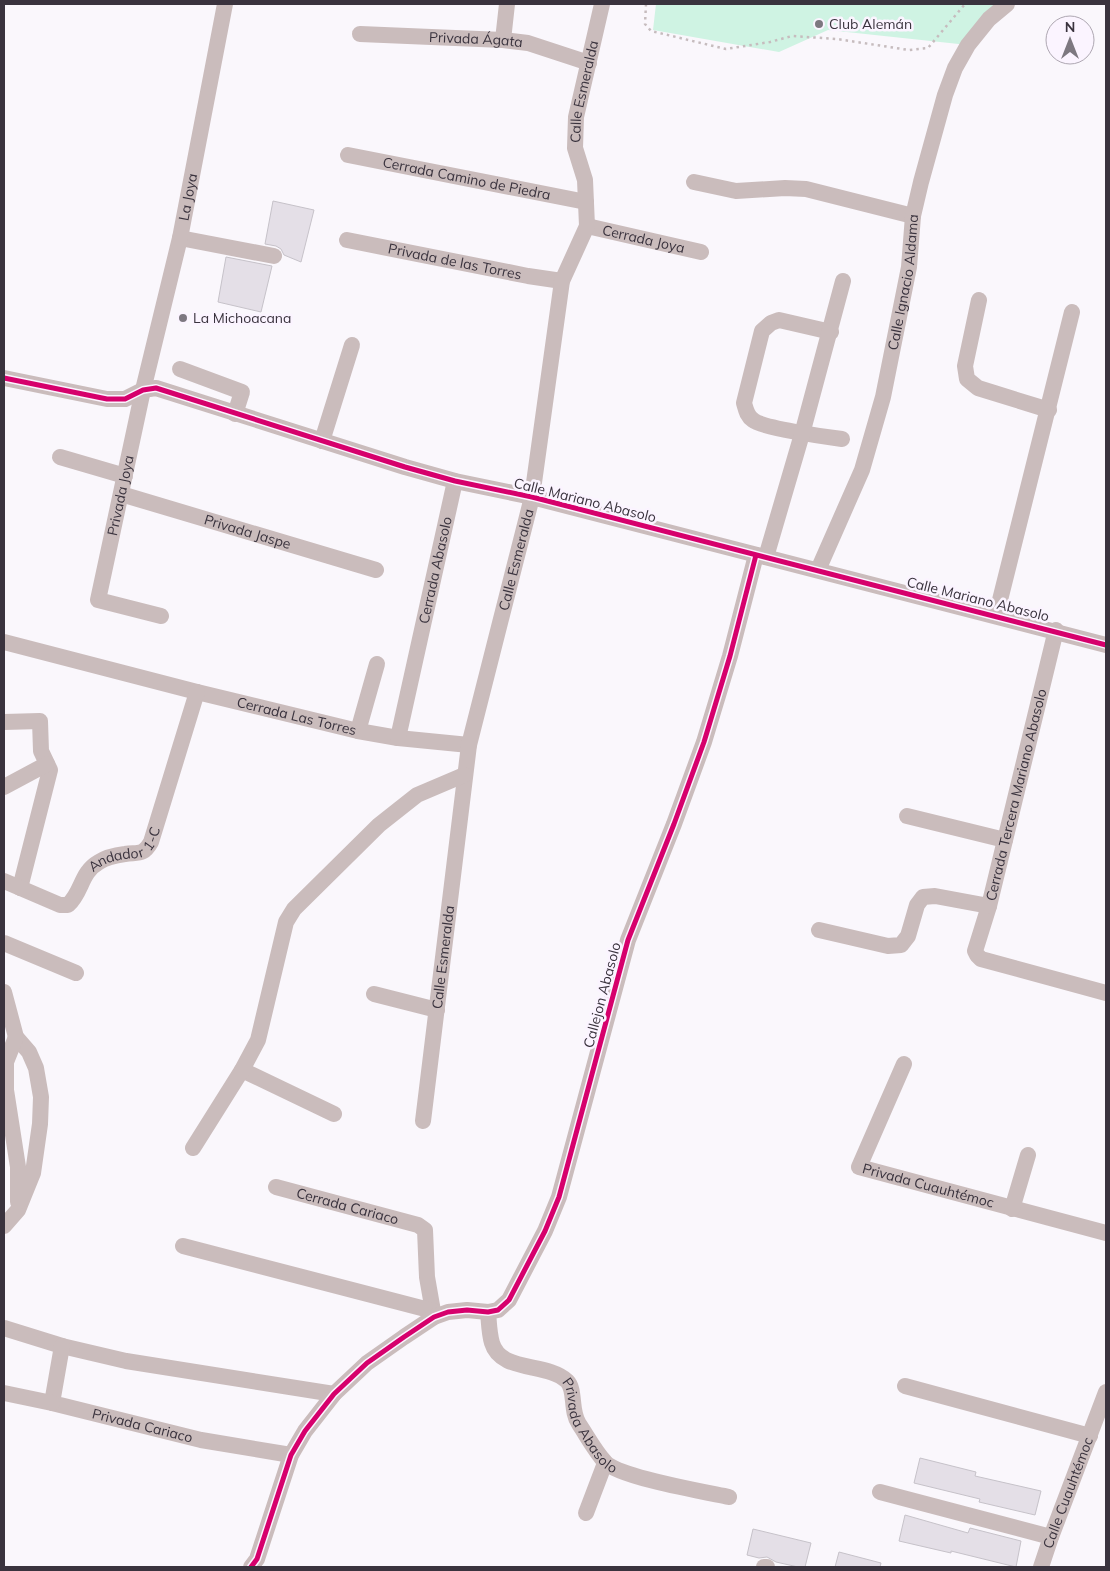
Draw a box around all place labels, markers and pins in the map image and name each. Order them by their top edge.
place label: Club Alemán [829,15,912,33]
marker: Club Alemán [813,18,825,30]
place label: La Michoacana [193,309,291,327]
marker: La Michoacana [177,312,189,324]

